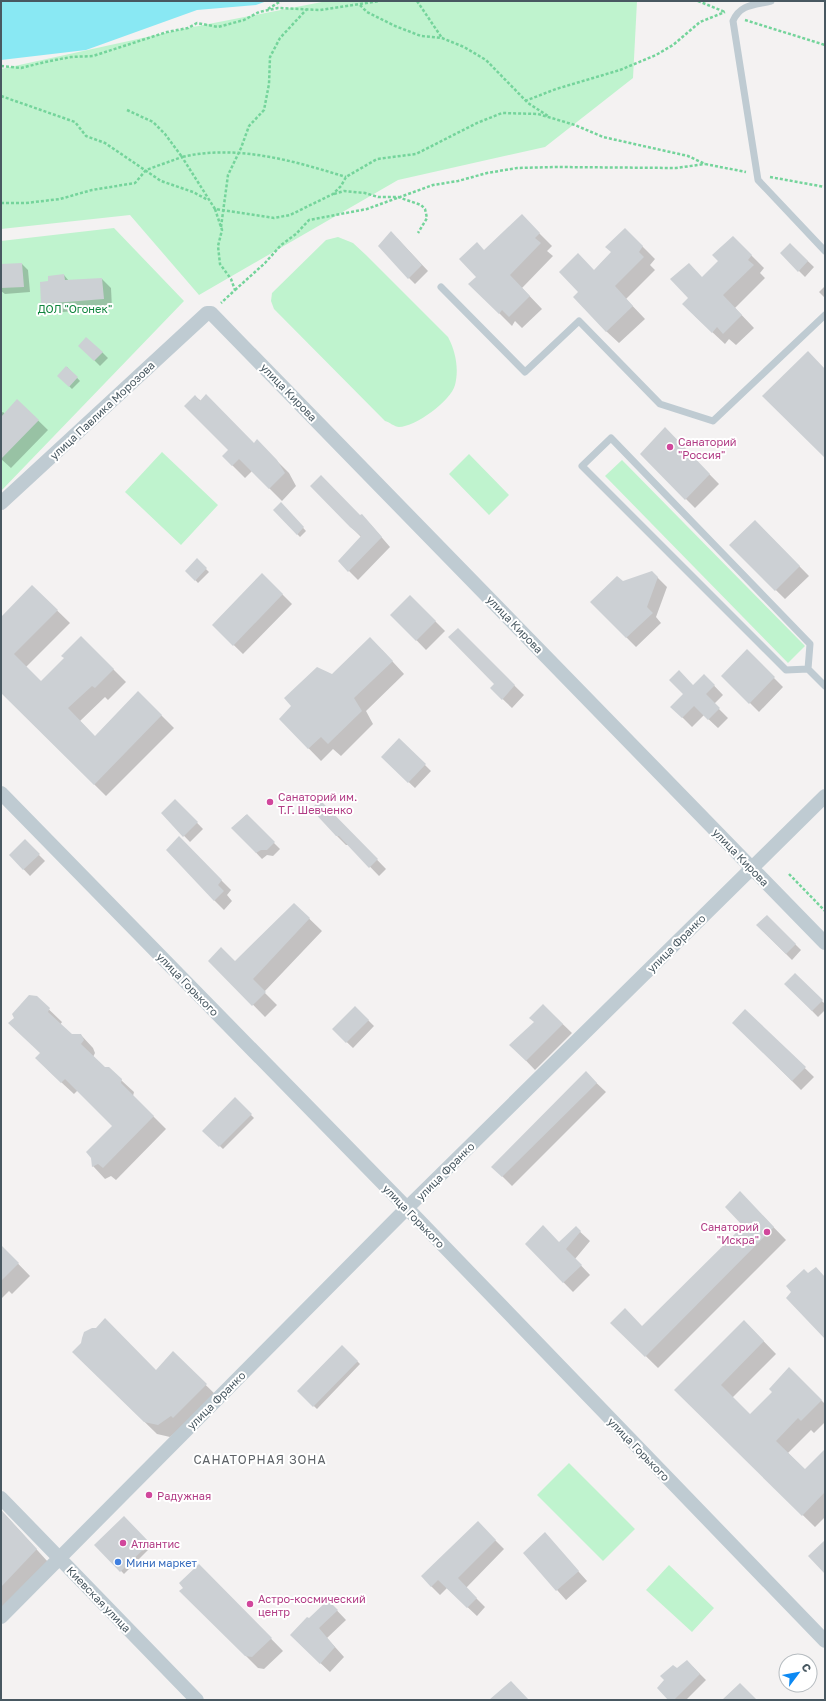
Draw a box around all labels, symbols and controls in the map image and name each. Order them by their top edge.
park label: ДОЛ "Огонек" [38,302,112,315]
street label: улица Павлика Морозова [47,358,157,462]
street label: улица Кирова [258,360,320,424]
place label: Санаторий "Россия" [678,435,737,461]
marker: Санаторий "Россия" [665,442,675,452]
street label: улица Кирова [484,592,546,656]
place label: Санаторий им. Т.Г. Шевченко [278,790,357,816]
marker: Санаторий им. Т.Г. Шевченко [265,797,275,807]
street label: улица Кирова [710,825,772,889]
street label: улица Франко [644,911,708,975]
street label: улица Горького [154,950,222,1019]
street label: улица Франко [413,1139,477,1203]
street label: улица Горького [380,1182,448,1251]
place label: Санаторий "Искра" [700,1220,759,1246]
marker: Санаторий "Искра" [762,1227,772,1237]
street label: улица Франко [184,1368,248,1432]
street label: улица Горького [605,1415,673,1484]
district label: САНАТОРНАЯ ЗОНА [193,1452,327,1467]
place label: Радужная [157,1489,211,1502]
marker: Радужная [144,1490,154,1500]
place label: Атлантис [131,1537,180,1550]
marker: Атлантис [118,1538,128,1548]
place label: Мини маркет [126,1556,198,1569]
marker: Мини маркет [113,1557,123,1567]
street label: Киевская улица [64,1563,134,1635]
place label: Астро-космический центр [258,1592,366,1618]
marker: Астро-космический центр [245,1599,255,1609]
north arrow [778,1653,818,1693]
text: С [799,1661,815,1674]

